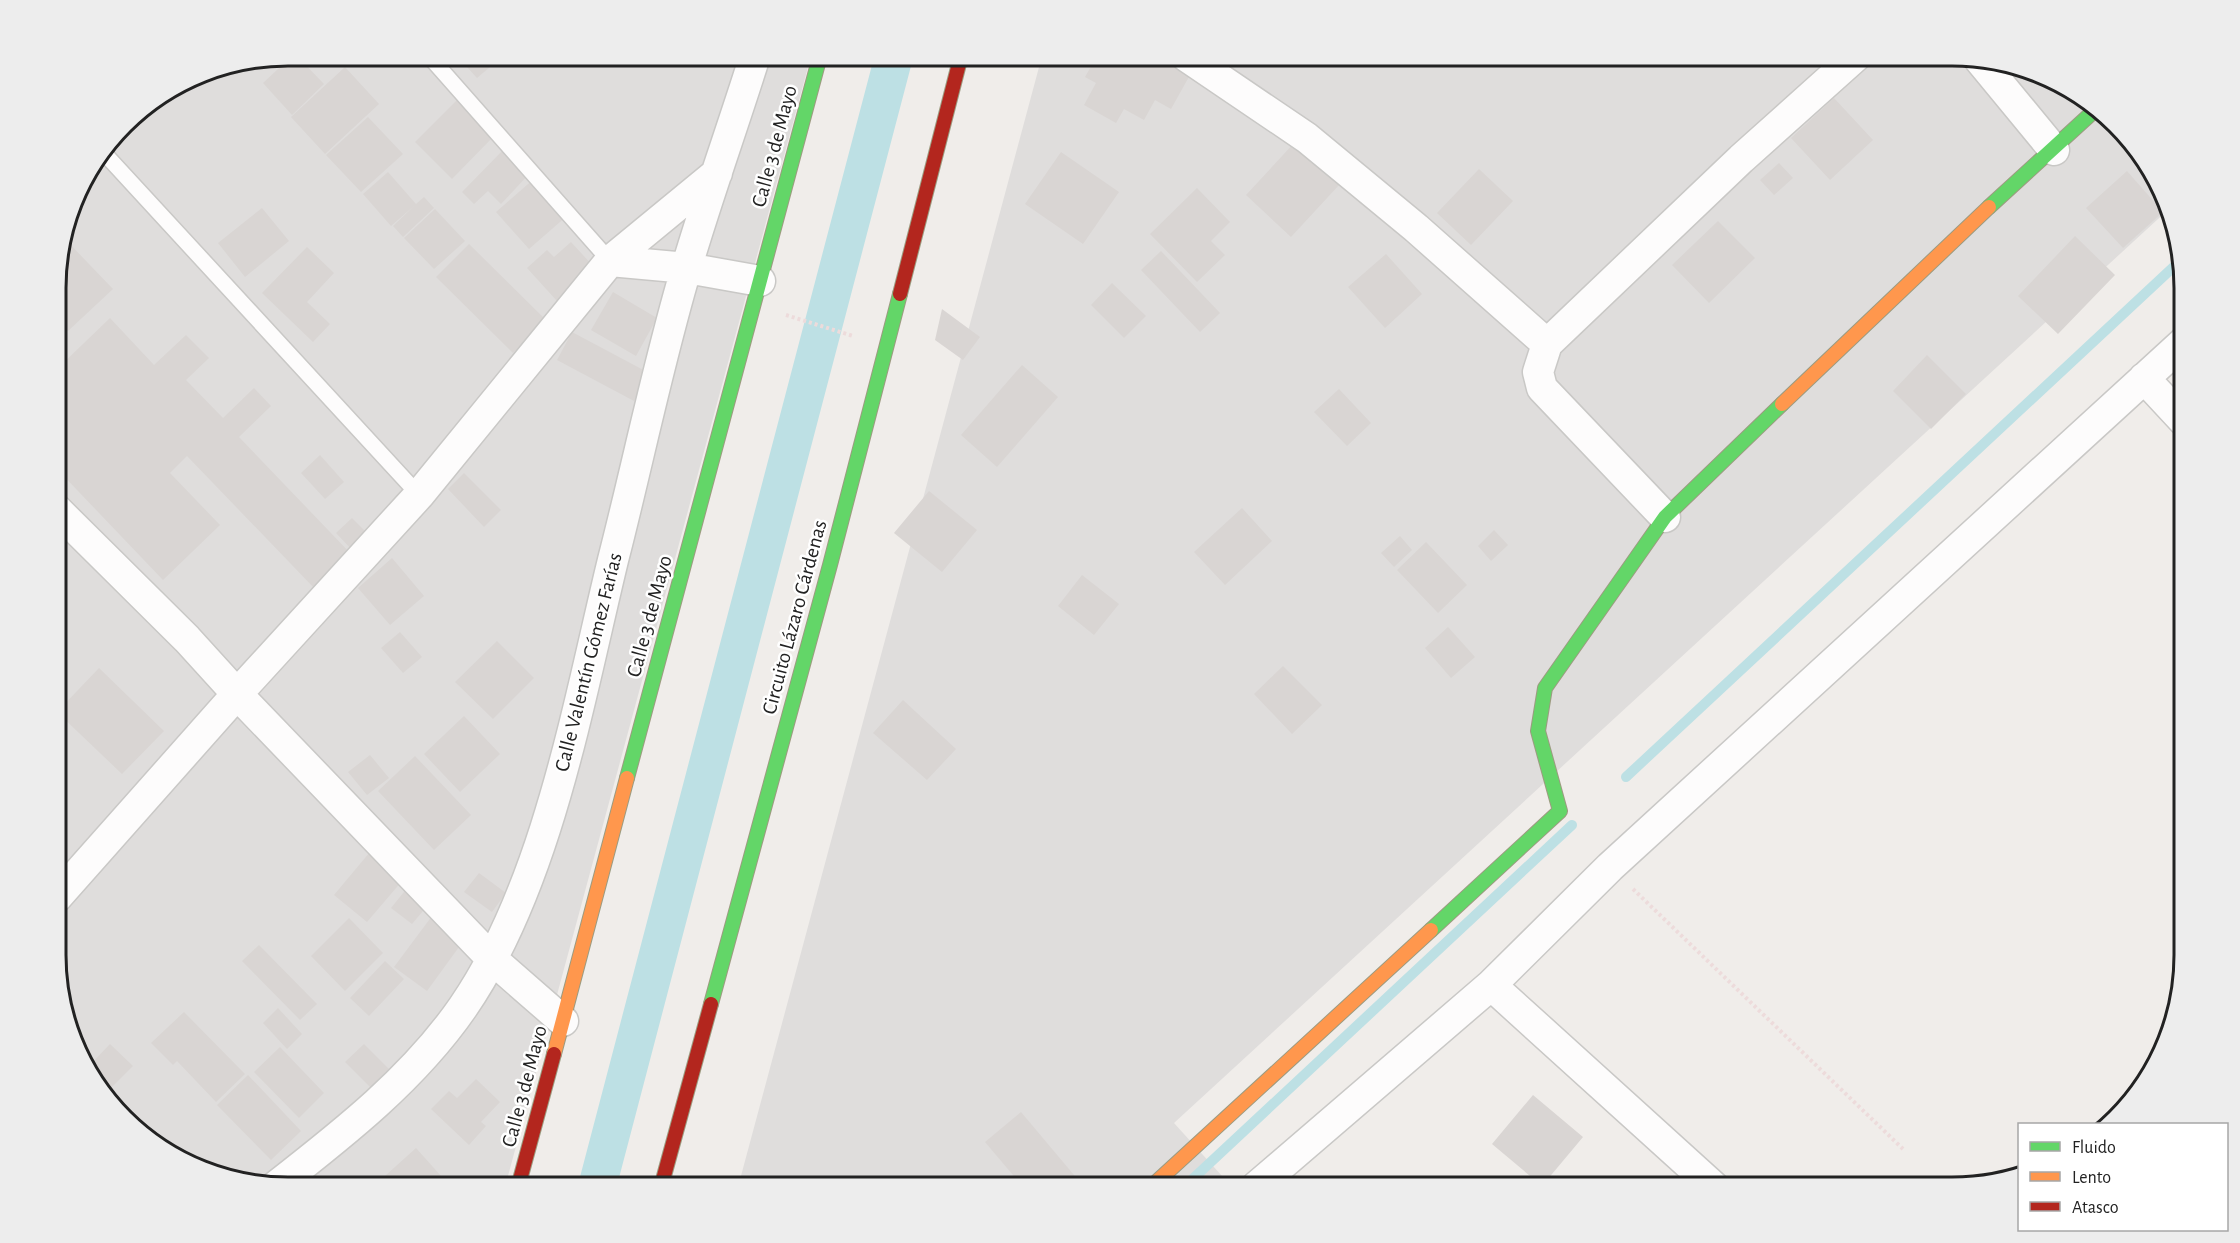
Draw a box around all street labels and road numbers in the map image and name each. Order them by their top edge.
street label: Calle 3 de Mayo [748,83,801,209]
street label: Circuito Lázaro Cárdenas [758,518,831,716]
street label: Calle Valentín Gómez Farías [551,551,626,774]
street label: Calle 3 de Mayo [623,553,676,679]
street label: Calle 3 de Mayo [498,1023,551,1149]

